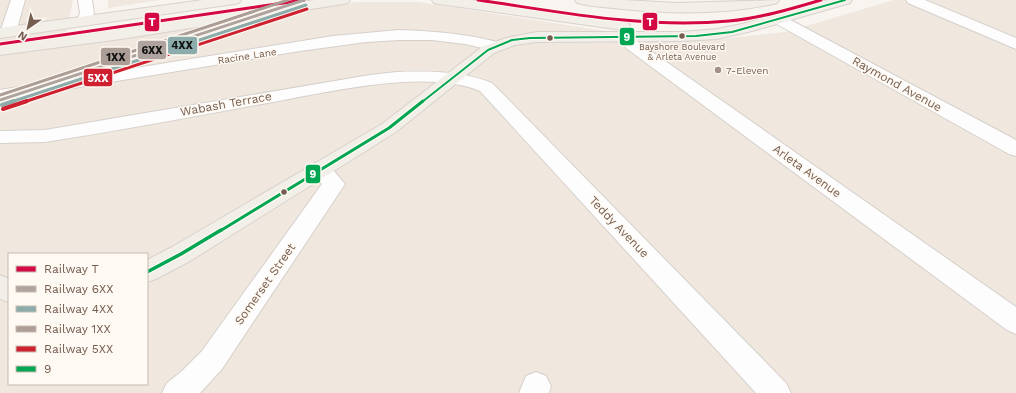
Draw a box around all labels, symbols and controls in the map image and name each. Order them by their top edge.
north arrow [8,8,48,48]
line badge: T [144,12,160,32]
line badge: T [642,12,658,31]
text: T [148,16,156,29]
text: T [646,16,654,29]
line badge: 9 [619,27,635,46]
text: N [16,28,30,44]
text: 9 [624,31,631,44]
marker: Bayshore Boulevard & Arleta Avenue [677,31,687,41]
unlabelled marker [545,33,555,43]
line badge: 4XX [167,36,198,55]
text: 4XX [171,39,194,52]
line badge: 6XX [137,40,167,60]
place label: Bayshore Boulevard & Arleta Avenue [639,42,725,62]
text: 6XX [141,44,163,57]
street label: Racine Lane [217,46,277,66]
line badge: 1XX [100,47,131,66]
text: 1XX [106,51,126,64]
street label: Raymond Avenue [850,54,944,114]
marker: 7-Eleven [713,65,723,75]
place label: 7-Eleven [726,65,768,76]
line badge: 5XX [83,68,113,87]
text: 5XX [88,72,109,85]
street label: Wabash Terrace [179,89,273,119]
street label: Arleta Avenue [770,142,844,200]
line badge: 9 [305,164,321,184]
text: 9 [310,168,317,181]
unlabelled marker [279,187,289,197]
street label: Teddy Avenue [586,193,652,261]
street label: Somerset Street [232,241,298,327]
legend [8,253,148,385]
text: Railway T [44,262,99,276]
text: Railway 6XX [44,282,113,296]
text: Railway 4XX [44,302,114,316]
text: Railway 1XX [44,322,111,336]
text: Railway 5XX [44,342,113,356]
text: 9 [44,362,51,376]

